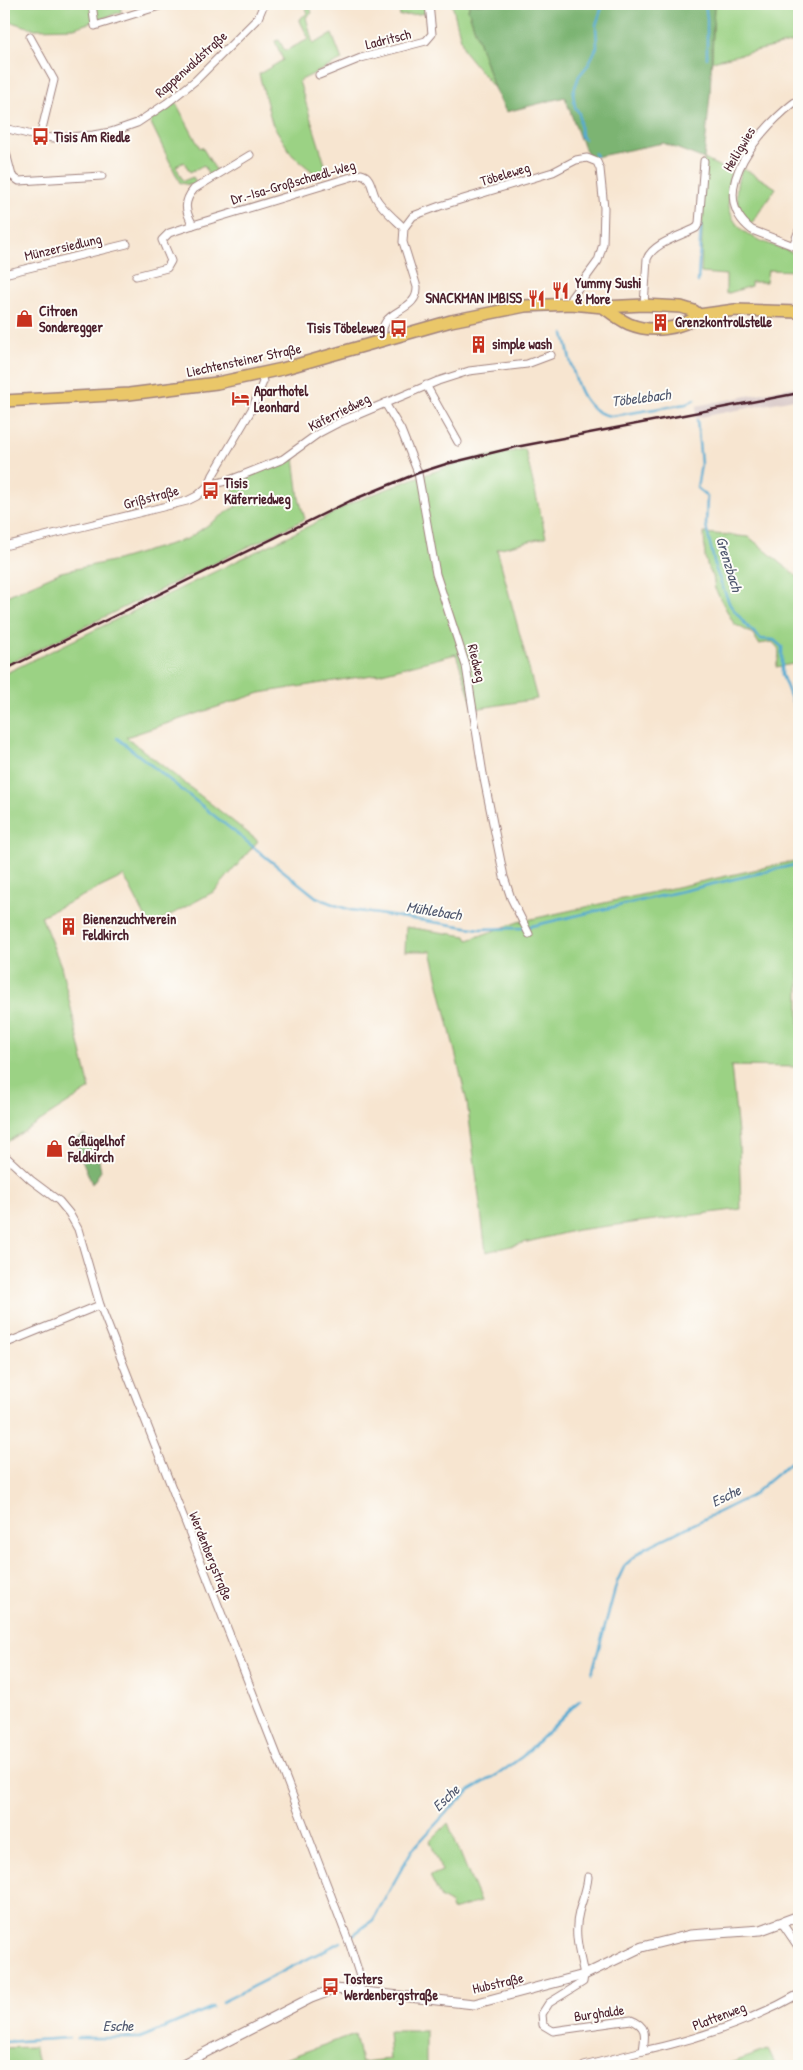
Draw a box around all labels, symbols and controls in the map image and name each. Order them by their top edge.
street label: Ladritsch [363,24,413,53]
street label: Rappenwaldstraße [151,26,232,102]
street label: Heiligwies [718,123,760,175]
bus stop icon: Tisis Am Riedle [30,127,50,147]
place label: Tisis Am Riedle [53,127,131,146]
street label: Dr.-Isa-Großschaedl-Weg [228,155,358,209]
street label: Töbeleweg [478,157,532,191]
street label: Münzersiedlung [22,228,104,266]
place label: Yummy Sushi & More [575,273,641,308]
restaurant icon: Yummy Sushi & More [551,281,571,301]
place label: SNACKMAN IMBISS [426,288,523,307]
restaurant icon: SNACKMAN IMBISS [526,288,546,308]
place label: Citroen Sonderegger [39,301,103,338]
shop icon: Citroen Sonderegger [15,309,35,329]
building icon: Grenzkontrollstelle [651,312,671,332]
place label: Grenzkontrollstelle [675,312,772,331]
place label: Tisis Töbeleweg [306,318,385,339]
bus stop icon: Tisis Töbeleweg [389,318,409,338]
building icon: simple wash [468,334,488,354]
place label: simple wash [492,334,552,355]
street label: Liechtensteiner Straße [185,338,303,382]
place label: Aparthotel Leonhard [254,381,308,416]
water label: Töbelebach [610,383,673,412]
street label: Käferriedweg [305,388,373,436]
hotel icon: Aparthotel Leonhard [230,389,250,409]
place label: Tisis Käferriedweg [223,473,291,510]
street label: Grißstraße [121,480,181,514]
bus stop icon: Tisis Käferriedweg [200,481,220,501]
water label: Grenzbach [711,534,748,595]
street label: Riedweg [463,642,491,684]
water label: Mühlebach [405,896,465,925]
place label: Bienenzuchtverein Feldkirch [82,909,176,944]
building icon: Bienenzuchtverein Feldkirch [59,917,79,937]
place label: Geflügelhof Feldkirch [67,1131,126,1166]
shop icon: Geflügelhof Feldkirch [44,1139,64,1159]
water label: Esche [707,1479,745,1512]
street label: Werdenbergstraße [184,1509,238,1604]
water label: Esche [427,1779,465,1816]
street label: Hubstraße [470,1967,526,1999]
place label: Tosters Werdenbergstraße [343,1969,438,2006]
bus stop icon: Tosters Werdenbergstraße [320,1977,340,1997]
street label: Plattenweg [689,1997,749,2035]
street label: Burghalde [573,2000,626,2026]
water label: Esche [103,2015,134,2036]

